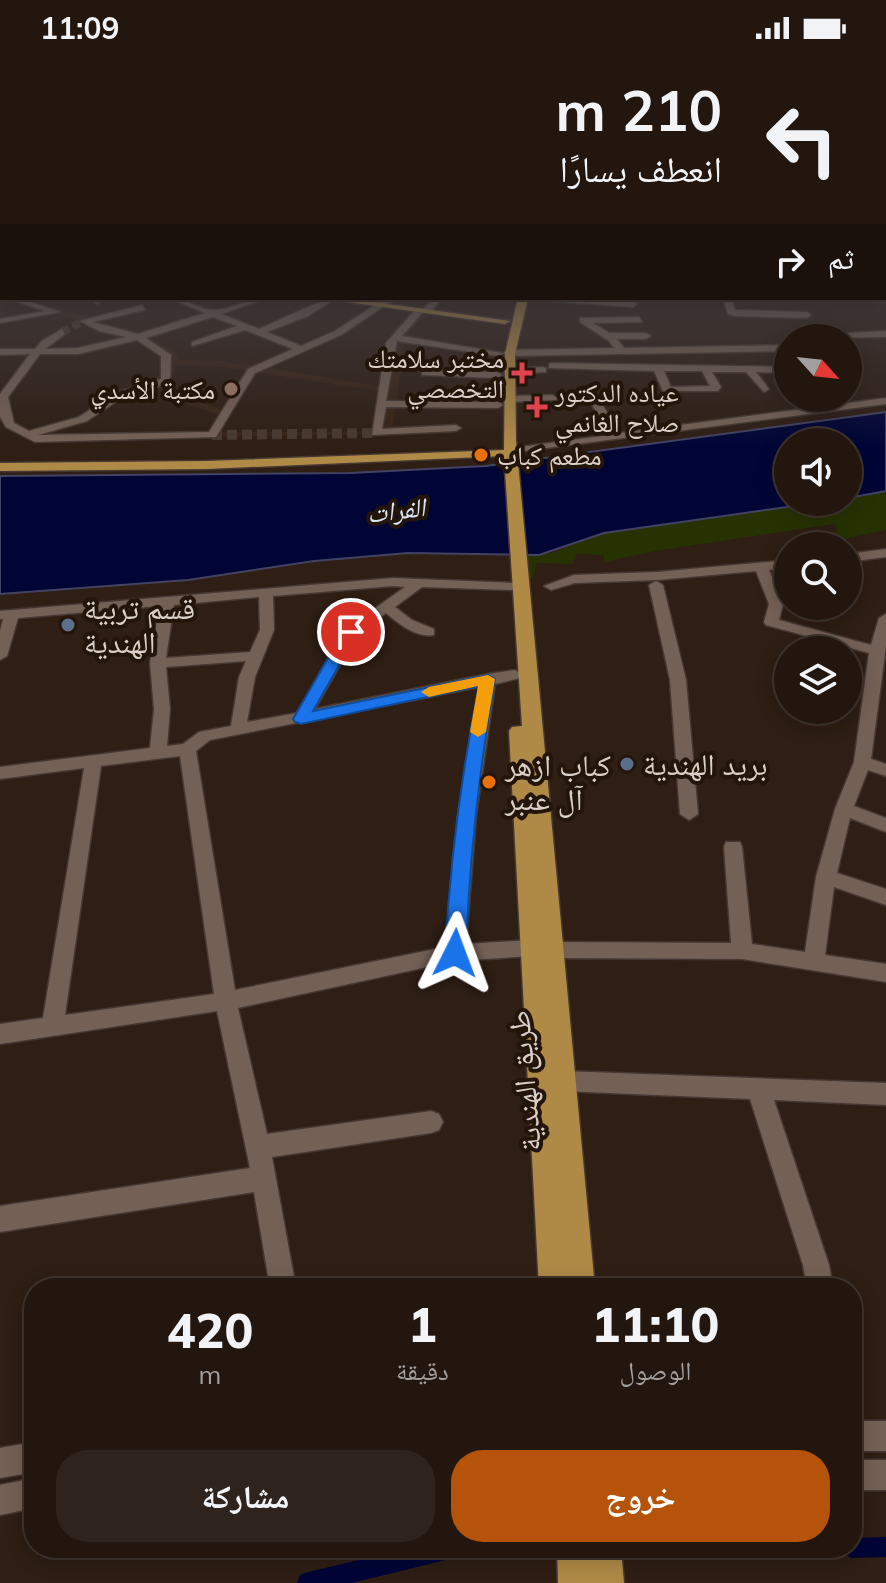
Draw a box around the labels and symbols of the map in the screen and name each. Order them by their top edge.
north arrow [774,324,862,412]
place label: مختبر سلامتك التخصصي [367,342,504,409]
marker: مختبر سلامتك التخصصي [511,362,533,384]
place label: مكتبة الأسدي [91,373,215,410]
place label: عياده الدكتور صلاح الغانمي [554,376,679,443]
marker: مكتبة الأسدي [222,380,240,398]
marker: عياده الدكتور صلاح الغانمي [526,396,548,418]
place label: مطعم كباب [497,439,602,473]
marker: مطعم كباب [472,446,490,464]
water label: الفرات [365,490,430,530]
place label: قسم تربية الهندية [84,589,195,661]
pin [317,598,385,666]
marker: قسم تربية الهندية [59,616,77,634]
place label: بريد الهندية [643,745,767,783]
place label: كباب ازهر آل عنبر [504,746,611,818]
marker: بريد الهندية [618,755,636,773]
marker: كباب ازهر آل عنبر [480,773,498,791]
position arrow [413,911,497,995]
street label: طريق الهندية [499,1009,549,1153]

